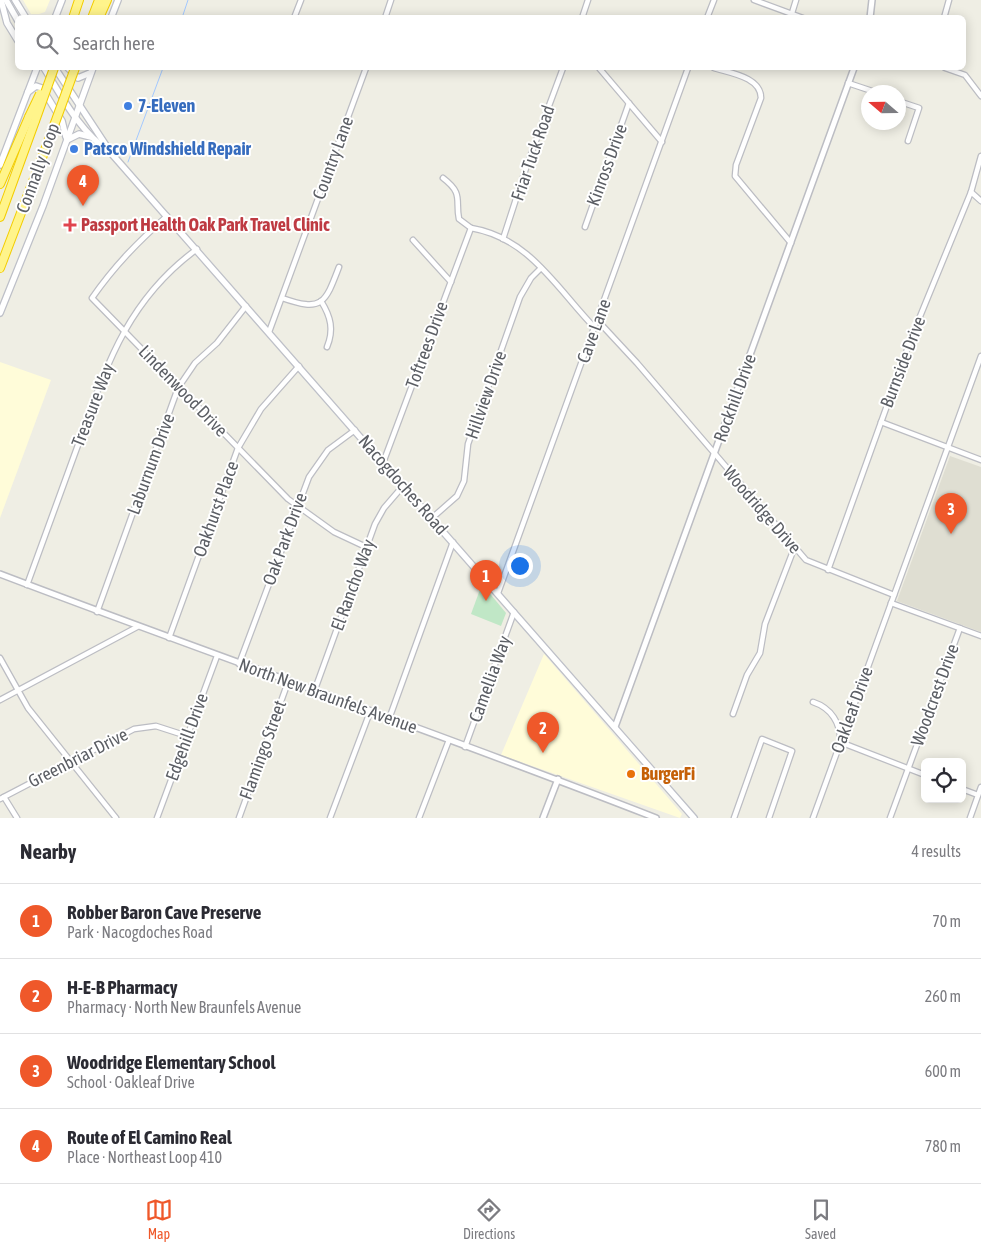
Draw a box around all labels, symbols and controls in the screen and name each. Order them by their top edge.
search box [15,15,966,70]
icon: search [33,29,61,57]
text: Search here [73,32,155,54]
north arrow [861,85,906,130]
place label: 7-Eleven [138,95,196,116]
marker: 7-Eleven [122,100,134,112]
street label: Friar Tuck Road [506,102,559,203]
street label: Country Lane [308,114,357,202]
street label: Connally Loop [12,120,63,216]
street label: Kinross Drive [582,121,631,209]
place label: Patsco Windshield Repair [84,138,252,159]
marker: Patsco Windshield Repair [68,143,80,155]
pin: 4 [67,165,99,206]
place label: Passport Health Oak Park Travel Clinic [81,214,330,235]
marker: Passport Health Oak Park Travel Clinic [63,218,77,232]
street label: Cave Lane [572,296,615,366]
street label: Toftrees Drive [401,299,452,391]
street label: Burnside Drive [876,313,930,410]
street label: Lindenwood Drive [135,341,232,441]
street label: Hillview Drive [461,348,510,442]
street label: Rockhill Drive [709,351,760,445]
street label: Treasure Way [67,360,118,450]
street label: Laburnum Drive [123,411,178,517]
street label: Nacogdoches Road [354,431,452,539]
street label: Oakhurst Place [189,458,243,560]
street label: Woodridge Drive [719,462,806,558]
street label: Oak Park Drive [258,490,311,588]
pin: 3 [935,493,967,534]
street label: El Rancho Way [326,536,379,633]
your location [507,553,533,579]
pin: 1 [470,560,502,601]
street label: Camellia Way [464,633,515,725]
street label: Woodcrest Drive [906,641,963,749]
street label: North New Braunfels Avenue [236,653,420,738]
street label: Oakleaf Drive [826,664,877,756]
street label: Edgehill Drive [161,690,212,783]
street label: Flamingo Street [235,697,290,802]
pin: 2 [527,712,559,753]
street label: Greenbriar Drive [24,723,131,792]
map controls [921,758,966,803]
button: locate [921,758,966,803]
place label: BurgerFi [641,763,695,784]
marker: BurgerFi [625,768,637,780]
text: Nearby [20,839,76,863]
text: 4 results [911,842,961,860]
text: Robber Baron Cave Preserve [67,901,261,923]
text: 1 [32,912,40,930]
text: 70 m [932,912,961,930]
text: Park · Nacogdoches Road [67,923,213,941]
text: H-E-B Pharmacy [67,976,178,998]
text: 2 [32,987,40,1005]
text: 260 m [925,987,961,1005]
text: Pharmacy · North New Braunfels Avenue [67,998,301,1016]
text: Woodridge Elementary School [67,1051,276,1073]
text: 3 [32,1062,40,1080]
text: 600 m [925,1062,961,1080]
text: School · Oakleaf Drive [67,1073,195,1091]
text: Route of El Camino Real [67,1126,232,1148]
text: 4 [32,1137,40,1155]
text: 780 m [925,1137,961,1155]
text: Place · Northeast Loop 410 [67,1148,222,1166]
tab: Map [145,1196,173,1242]
tab: Directions [463,1196,515,1242]
tab: Saved [805,1196,836,1242]

